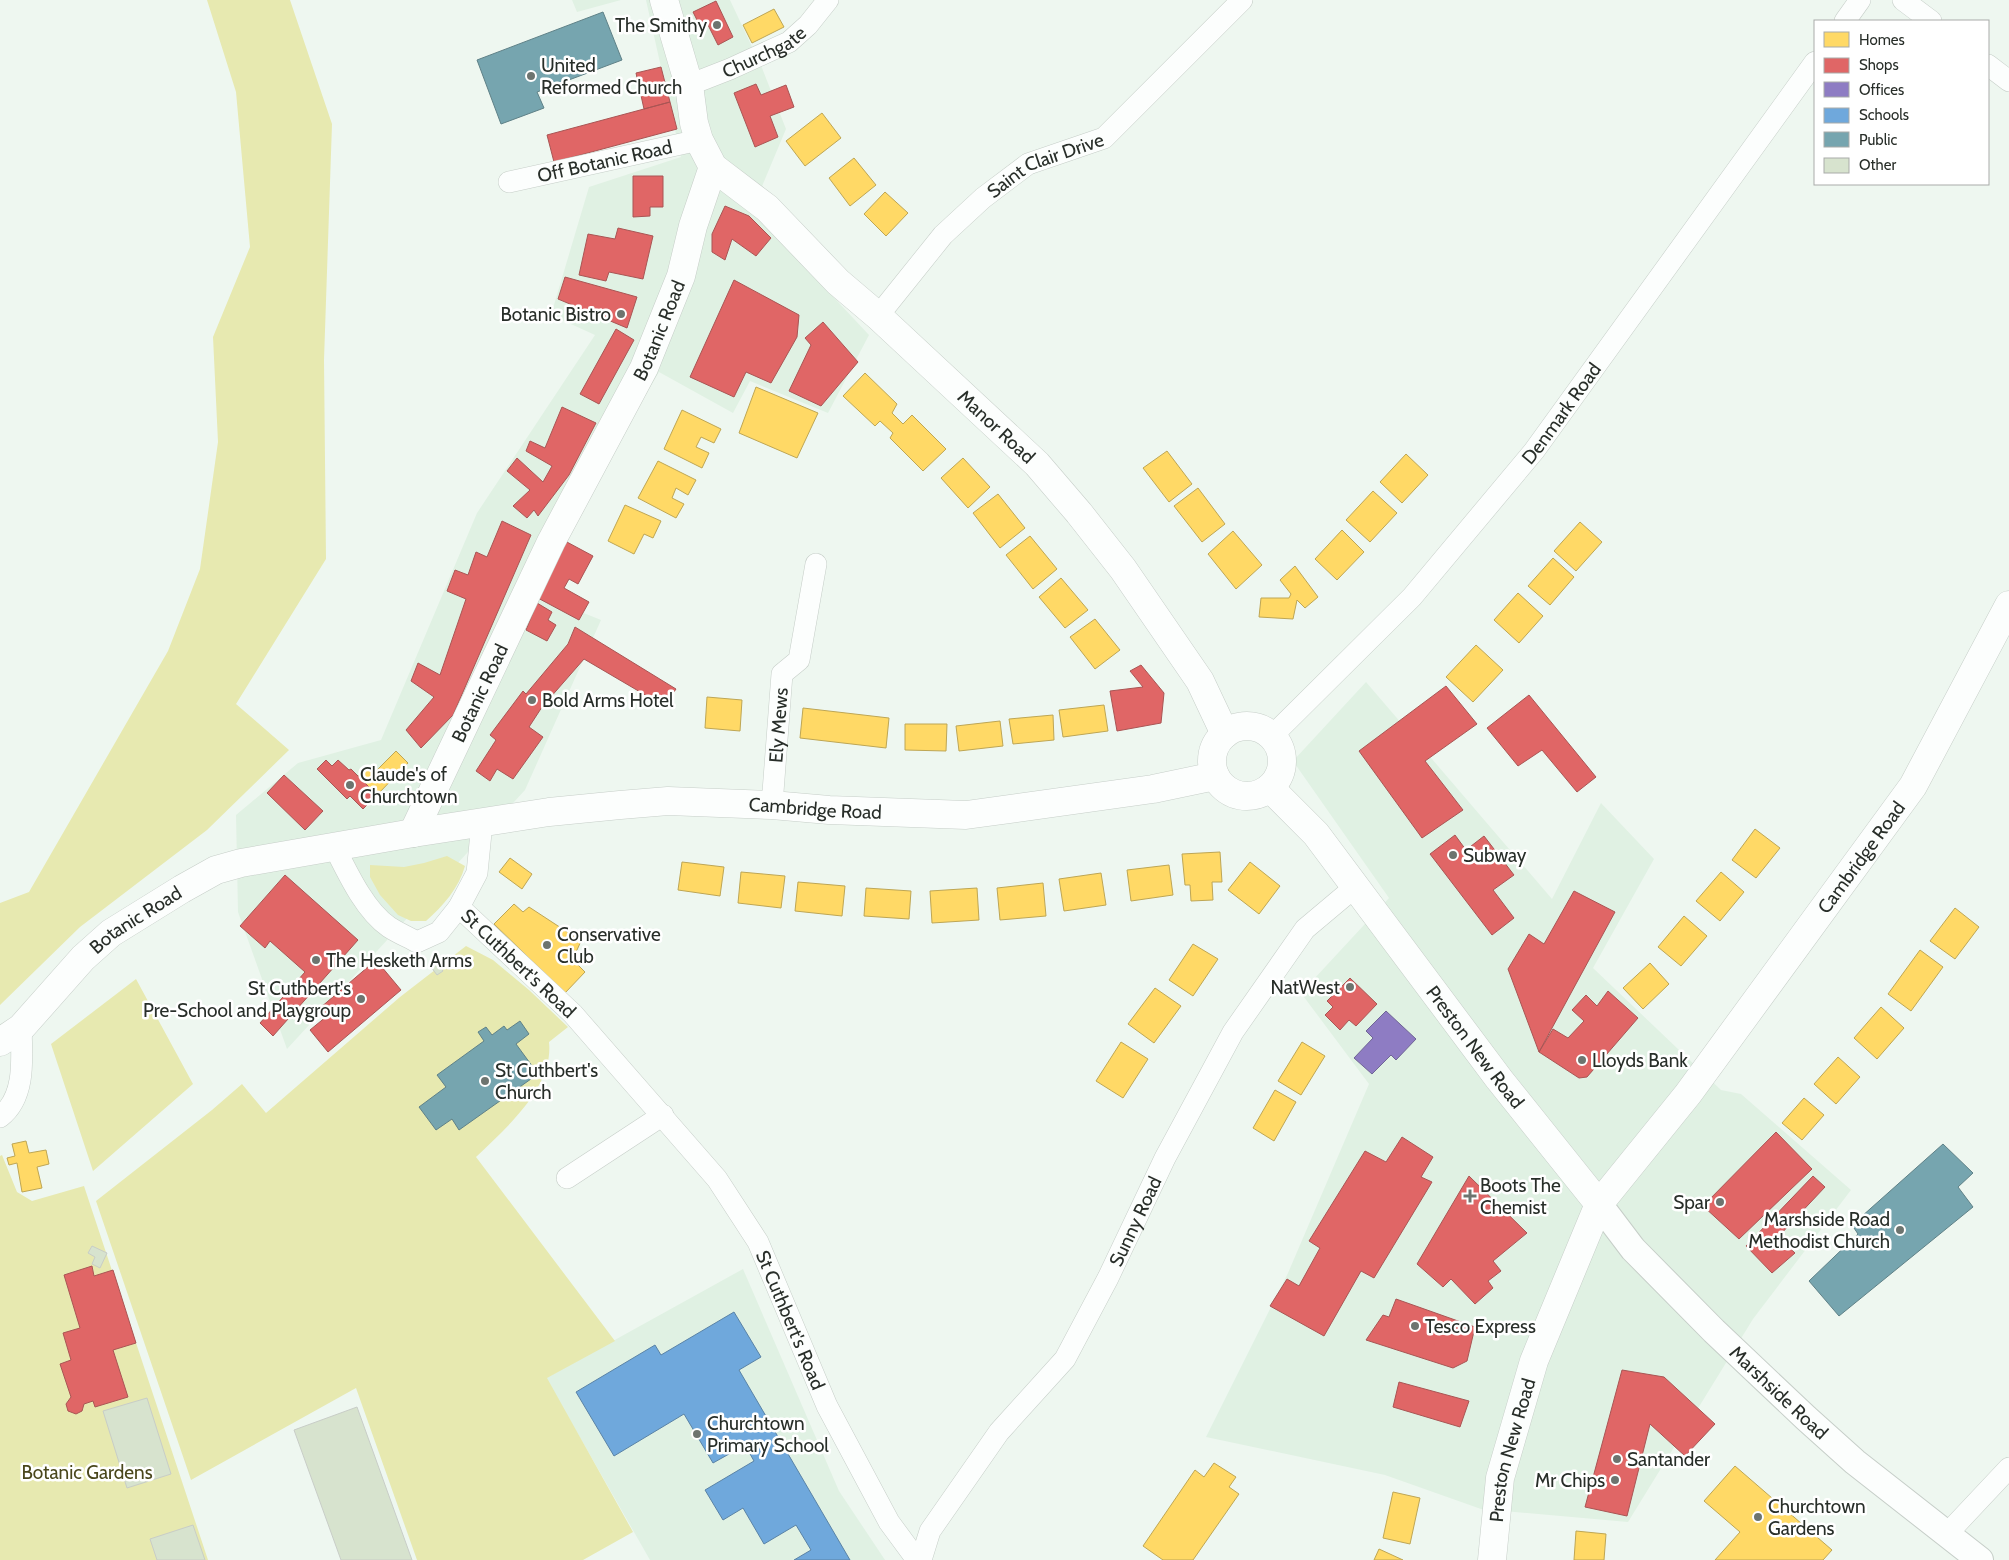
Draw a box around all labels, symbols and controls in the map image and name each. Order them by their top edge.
place label: The Smithy [615,14,707,37]
marker: The Smithy [711,19,723,31]
legend [1814,20,1989,185]
street label: Churchgate [719,21,811,83]
text: Homes [1859,31,1905,49]
place label: United Reformed Church [541,54,682,99]
text: Shops [1859,56,1899,74]
marker: United Reformed Church [525,70,537,82]
text: Offices [1859,81,1904,99]
text: Schools [1859,106,1909,124]
street label: Saint Clair Drive [983,128,1107,203]
text: Public [1859,131,1897,149]
street label: Off Botanic Road [535,135,674,187]
text: Other [1859,156,1896,174]
street label: Botanic Road [628,277,690,385]
place label: Botanic Bistro [501,303,611,326]
marker: Botanic Bistro [615,308,627,320]
street label: Denmark Road [1517,358,1606,469]
street label: Manor Road [953,385,1040,468]
street label: Botanic Road [447,640,513,746]
street label: Ely Mews [764,687,793,764]
place label: Bold Arms Hotel [542,689,674,712]
marker: Bold Arms Hotel [526,694,538,706]
place label: Claude's of Churchtown [360,763,458,808]
marker: Claude's of Churchtown [344,779,356,791]
street label: Cambridge Road [748,793,882,824]
street label: Cambridge Road [1813,797,1910,918]
place label: Subway [1463,844,1527,867]
marker: Subway [1447,849,1459,861]
street label: Botanic Road [85,881,186,959]
street label: St Cuthbert's Road [456,904,581,1023]
place label: Conservative Club [557,923,661,968]
marker: Conservative Club [541,939,553,951]
place label: The Hesketh Arms [326,949,472,972]
marker: The Hesketh Arms [310,954,322,966]
place label: NatWest [1270,976,1341,999]
place label: St Cuthbert's Pre-School and Playgroup [143,977,351,1022]
marker: NatWest [1344,981,1356,993]
street label: Preston New Road [1421,981,1529,1113]
marker: St Cuthbert's Pre-School and Playgroup [355,993,367,1005]
place label: Lloyds Bank [1592,1049,1688,1072]
marker: Lloyds Bank [1576,1054,1588,1066]
place label: St Cuthbert's Church [495,1059,598,1104]
marker: St Cuthbert's Church [479,1075,491,1087]
street label: Sunny Road [1104,1173,1167,1270]
place label: Boots The Chemist [1480,1174,1561,1219]
marker: Boots The Chemist [1464,1190,1476,1202]
place label: Spar [1673,1191,1710,1214]
marker: Spar [1714,1196,1726,1208]
place label: Marshside Road Methodist Church [1748,1208,1890,1253]
marker: Marshside Road Methodist Church [1894,1224,1906,1236]
street label: St Cuthbert's Road [751,1247,830,1393]
place label: Tesco Express [1425,1315,1536,1338]
marker: Tesco Express [1409,1320,1421,1332]
street label: Marshside Road [1725,1341,1833,1444]
street label: Preston New Road [1485,1375,1540,1523]
place label: Churchtown Primary School [707,1412,829,1457]
marker: Churchtown Primary School [691,1428,703,1440]
place label: Santander [1627,1448,1710,1471]
marker: Santander [1611,1453,1623,1465]
park label: Botanic Gardens [21,1461,153,1484]
place label: Mr Chips [1535,1469,1605,1492]
marker: Mr Chips [1609,1474,1621,1486]
place label: Churchtown Gardens [1768,1495,1866,1540]
marker: Churchtown Gardens [1752,1511,1764,1523]

